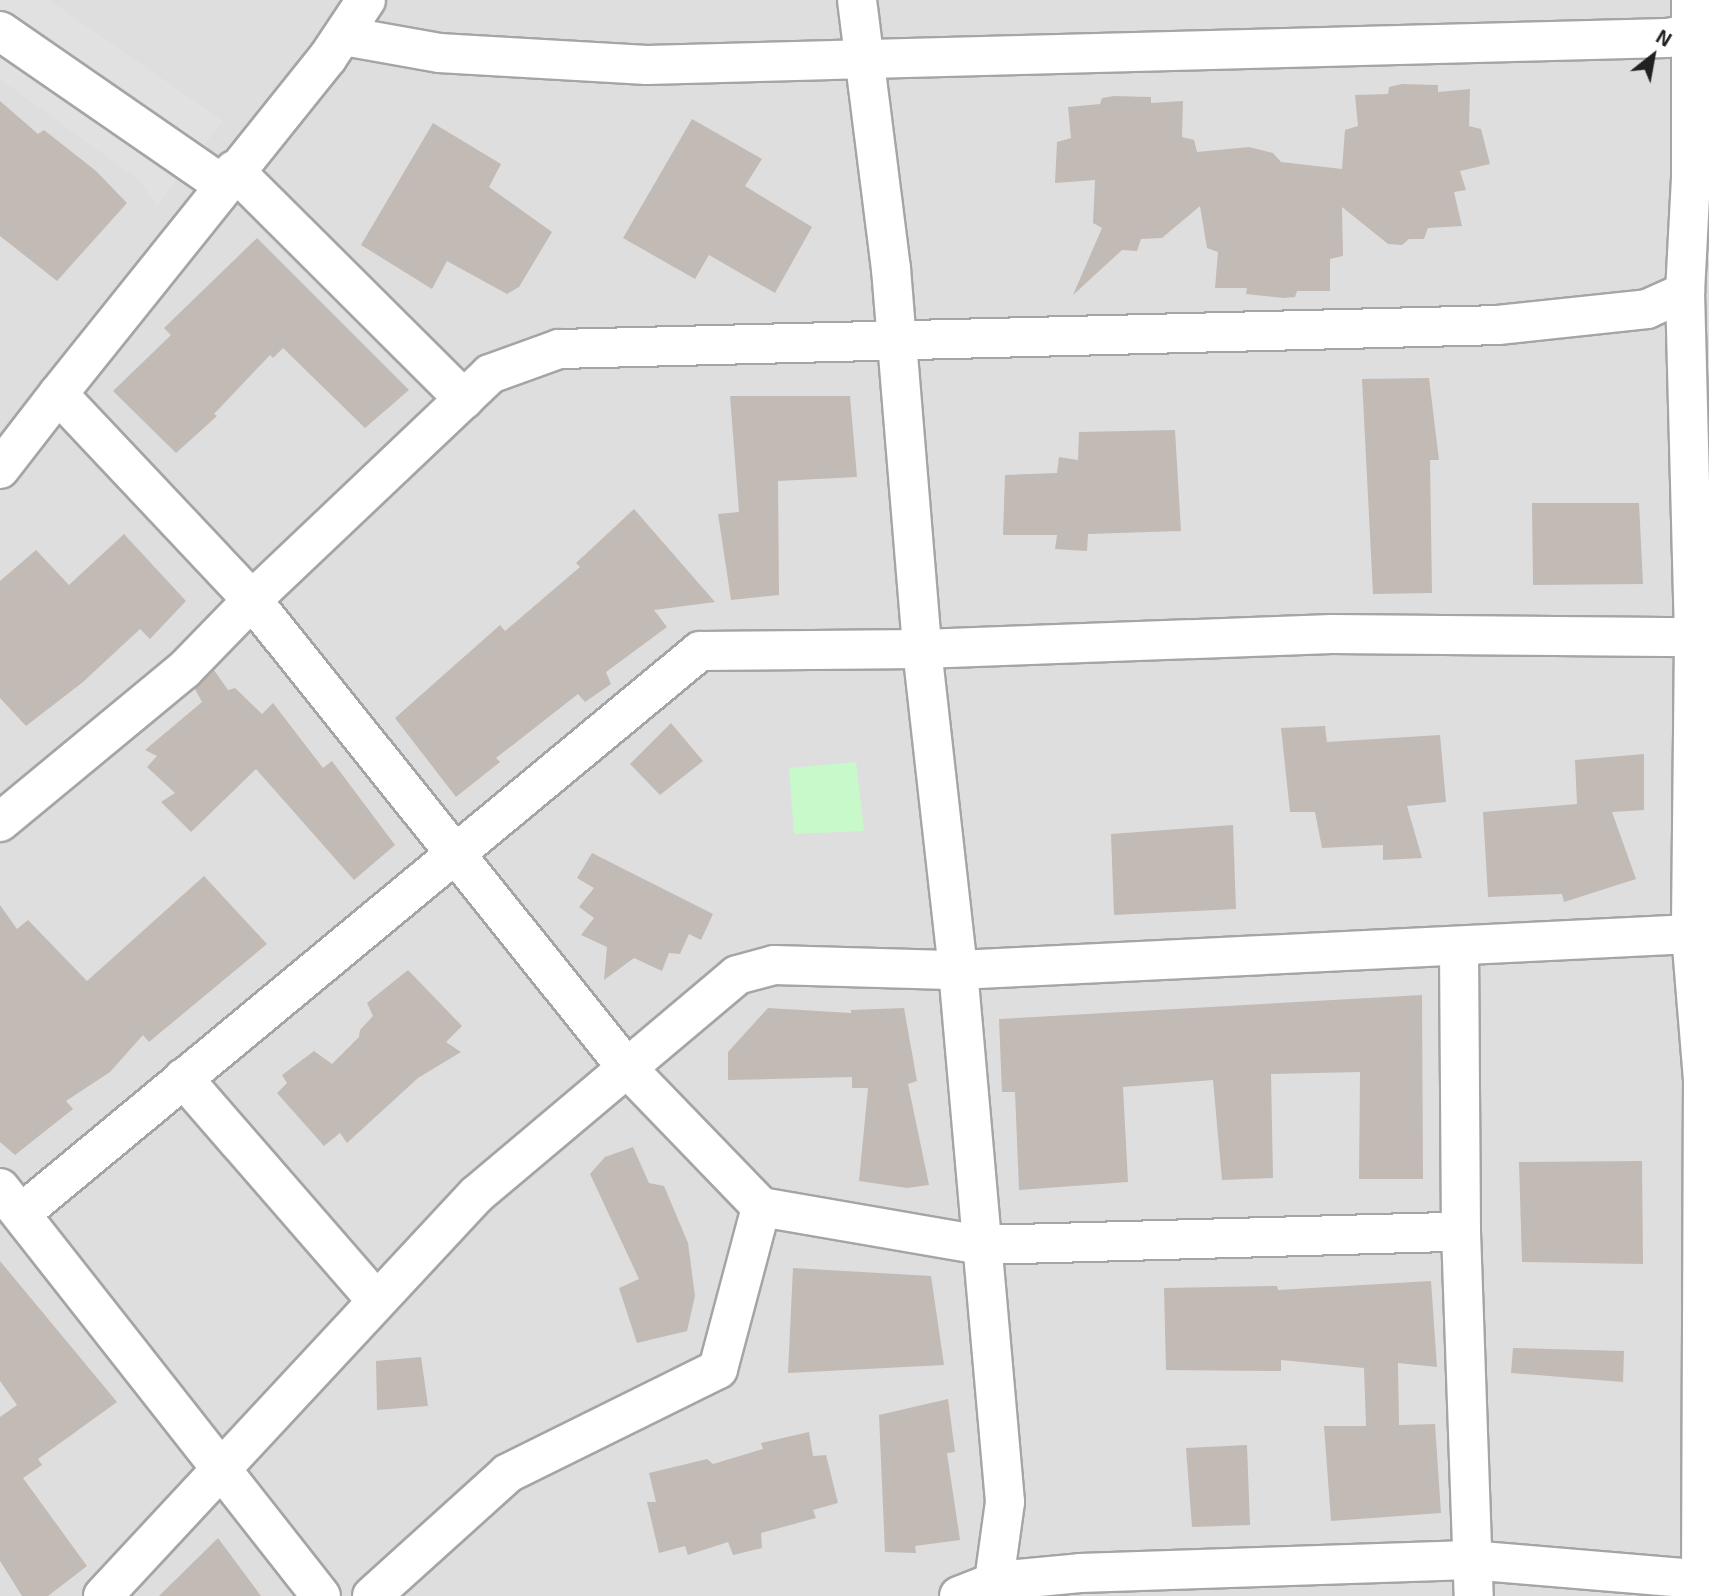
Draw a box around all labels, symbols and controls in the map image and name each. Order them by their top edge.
north arrow [1618,21,1688,91]
text: N [1652,24,1676,51]

